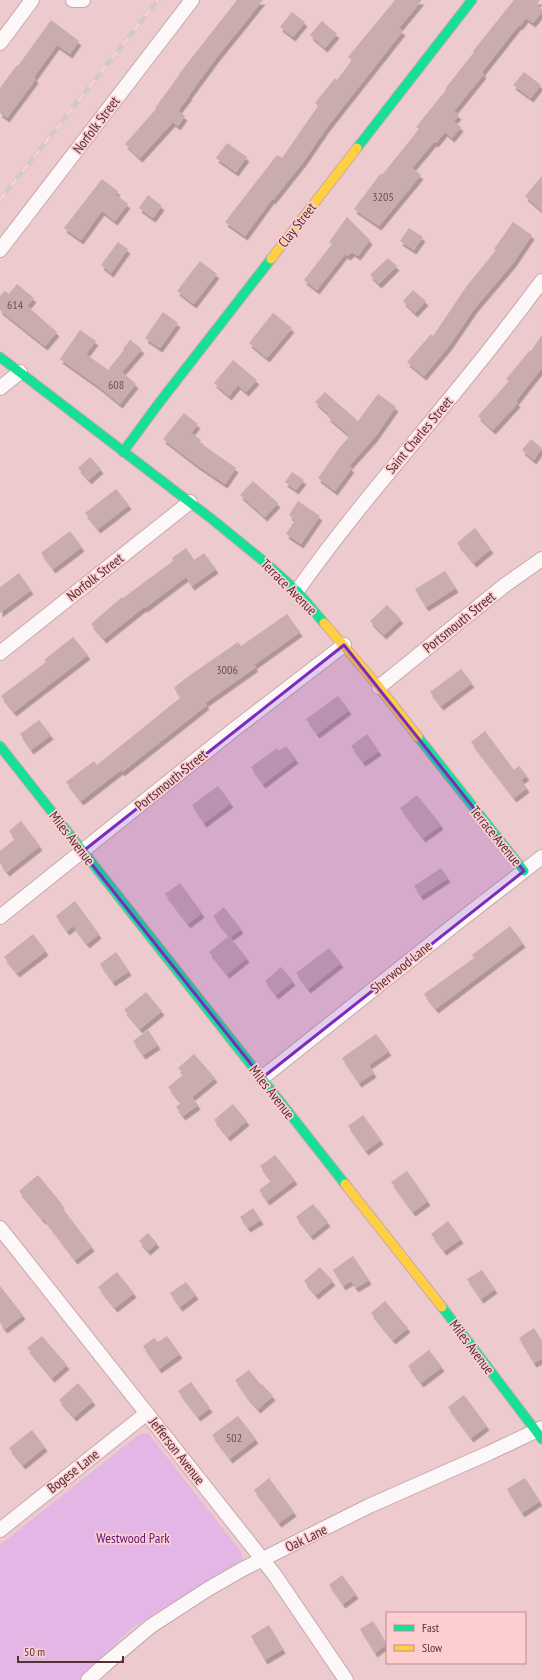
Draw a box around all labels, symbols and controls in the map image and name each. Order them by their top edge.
street label: Norfolk Street [69,93,124,157]
house number: 3205 [372,189,394,204]
street label: Clay Street [274,199,320,251]
house number: 614 [7,297,24,312]
house number: 608 [108,377,124,392]
street label: Saint Charles Street [381,393,457,477]
street label: Norfolk Street [63,549,127,605]
street label: Terrace Avenue [257,555,321,619]
street label: Portsmouth Street [419,587,499,657]
house number: 3006 [216,662,238,677]
street label: Portsmouth Street [131,745,211,815]
street label: Terrace Avenue [466,802,526,870]
street label: Miles Avenue [45,807,99,869]
street label: Sherwood Lane [367,937,436,997]
street label: Miles Avenue [245,1061,299,1123]
street label: Miles Avenue [446,1316,498,1378]
street label: Jefferson Avenue [144,1413,209,1489]
house number: 502 [226,1430,242,1445]
street label: Bogese Lane [43,1445,103,1497]
street label: Oak Lane [282,1520,330,1556]
park label: Westwood Park [96,1529,170,1547]
legend [386,1612,526,1664]
text: Fast [422,1620,440,1635]
scale bar [18,1638,123,1664]
text: Slow [422,1640,443,1655]
text: 50 m [24,1644,45,1659]

